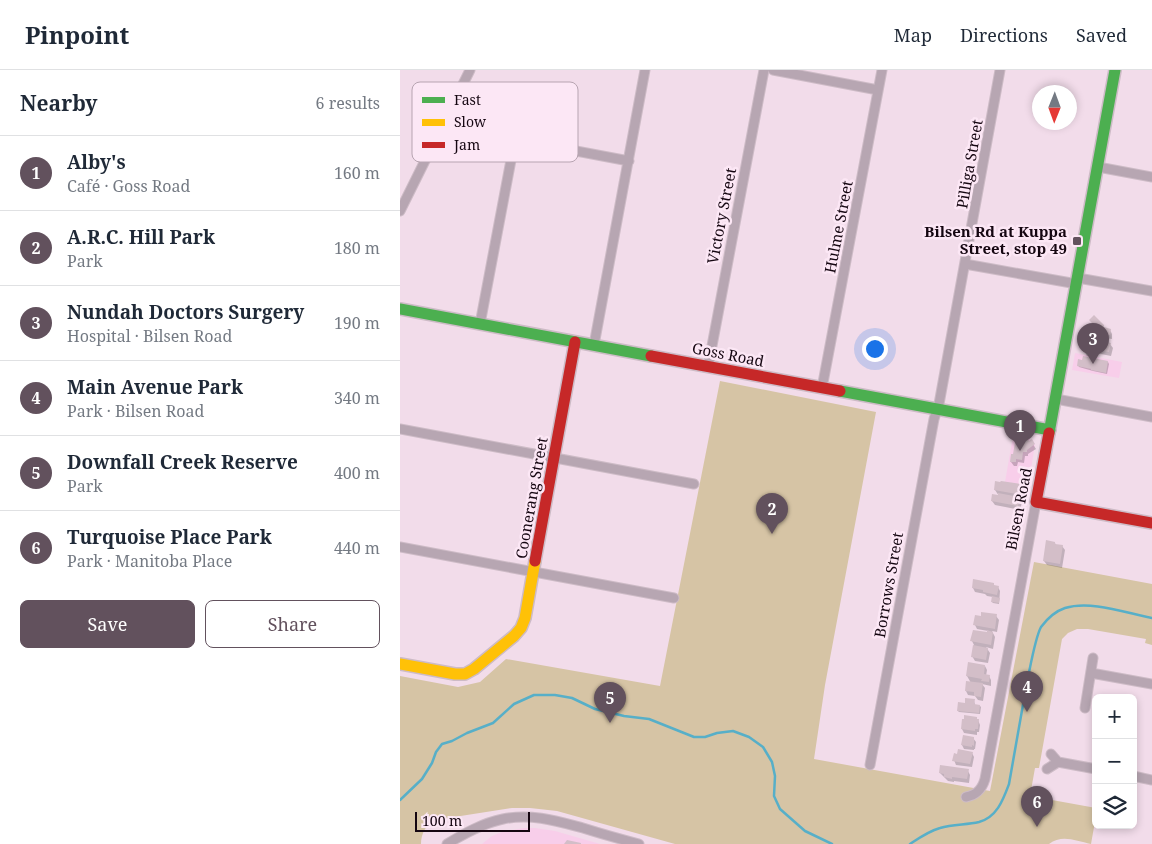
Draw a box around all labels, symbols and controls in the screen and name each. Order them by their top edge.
text: Pinpoint [25,18,129,51]
text: Map [894,23,932,47]
text: Directions [960,23,1048,47]
text: Saved [1076,23,1127,47]
legend [412,82,578,162]
north arrow [1032,85,1077,130]
text: Nearby [20,89,98,117]
text: Fast [454,90,481,109]
text: 6 results [316,92,380,114]
text: Slow [454,112,487,131]
street label: Pilliga Street [951,118,987,210]
text: Jam [453,135,480,154]
text: Alby's [67,149,126,175]
text: 1 [31,162,41,184]
text: 160 m [334,162,380,184]
street label: Victory Street [702,166,740,266]
text: Café · Goss Road [67,175,190,197]
street label: Hulme Street [819,179,857,275]
place label: Bilsen Rd at Kuppa Street, stop 49 [924,221,1067,258]
text: A.R.C. Hill Park [67,224,215,250]
marker: Bilsen Rd at Kuppa Street, stop 49 [1071,235,1083,247]
text: 2 [31,237,41,259]
text: 180 m [334,237,380,259]
text: Park [67,250,103,272]
text: Nundah Doctors Surgery [67,299,304,325]
text: 3 [31,312,41,334]
text: 190 m [334,312,380,334]
pin: 3 [1077,323,1109,364]
text: Hospital · Bilsen Road [67,325,232,347]
your location [862,336,888,362]
street label: Goss Road [690,337,766,371]
text: Main Avenue Park [67,374,243,400]
text: 4 [31,387,41,409]
text: 340 m [334,387,380,409]
text: Park · Bilsen Road [67,400,204,422]
pin: 1 [1004,410,1036,451]
street label: Coonerang Street [510,436,552,560]
text: Downfall Creek Reserve [67,449,298,475]
text: 5 [31,462,41,484]
text: 400 m [334,462,380,484]
street label: Bilsen Road [1000,466,1036,552]
text: Park [67,475,103,497]
pin: 2 [756,493,788,534]
text: Turquoise Place Park [67,524,272,550]
street label: Borrows Street [869,531,907,639]
text: 6 [31,537,41,559]
text: 440 m [334,537,380,559]
text: Park · Manitoba Place [67,550,232,572]
button: Save [20,600,195,648]
button: Share [205,600,380,648]
pin: 4 [1011,671,1043,712]
pin: 5 [594,682,626,723]
map controls [1092,694,1137,829]
button: + [1092,694,1137,739]
button: − [1092,739,1137,784]
button: layers [1092,784,1137,829]
pin: 6 [1021,786,1053,827]
scale bar [415,809,530,832]
text: 100 m [422,811,462,830]

